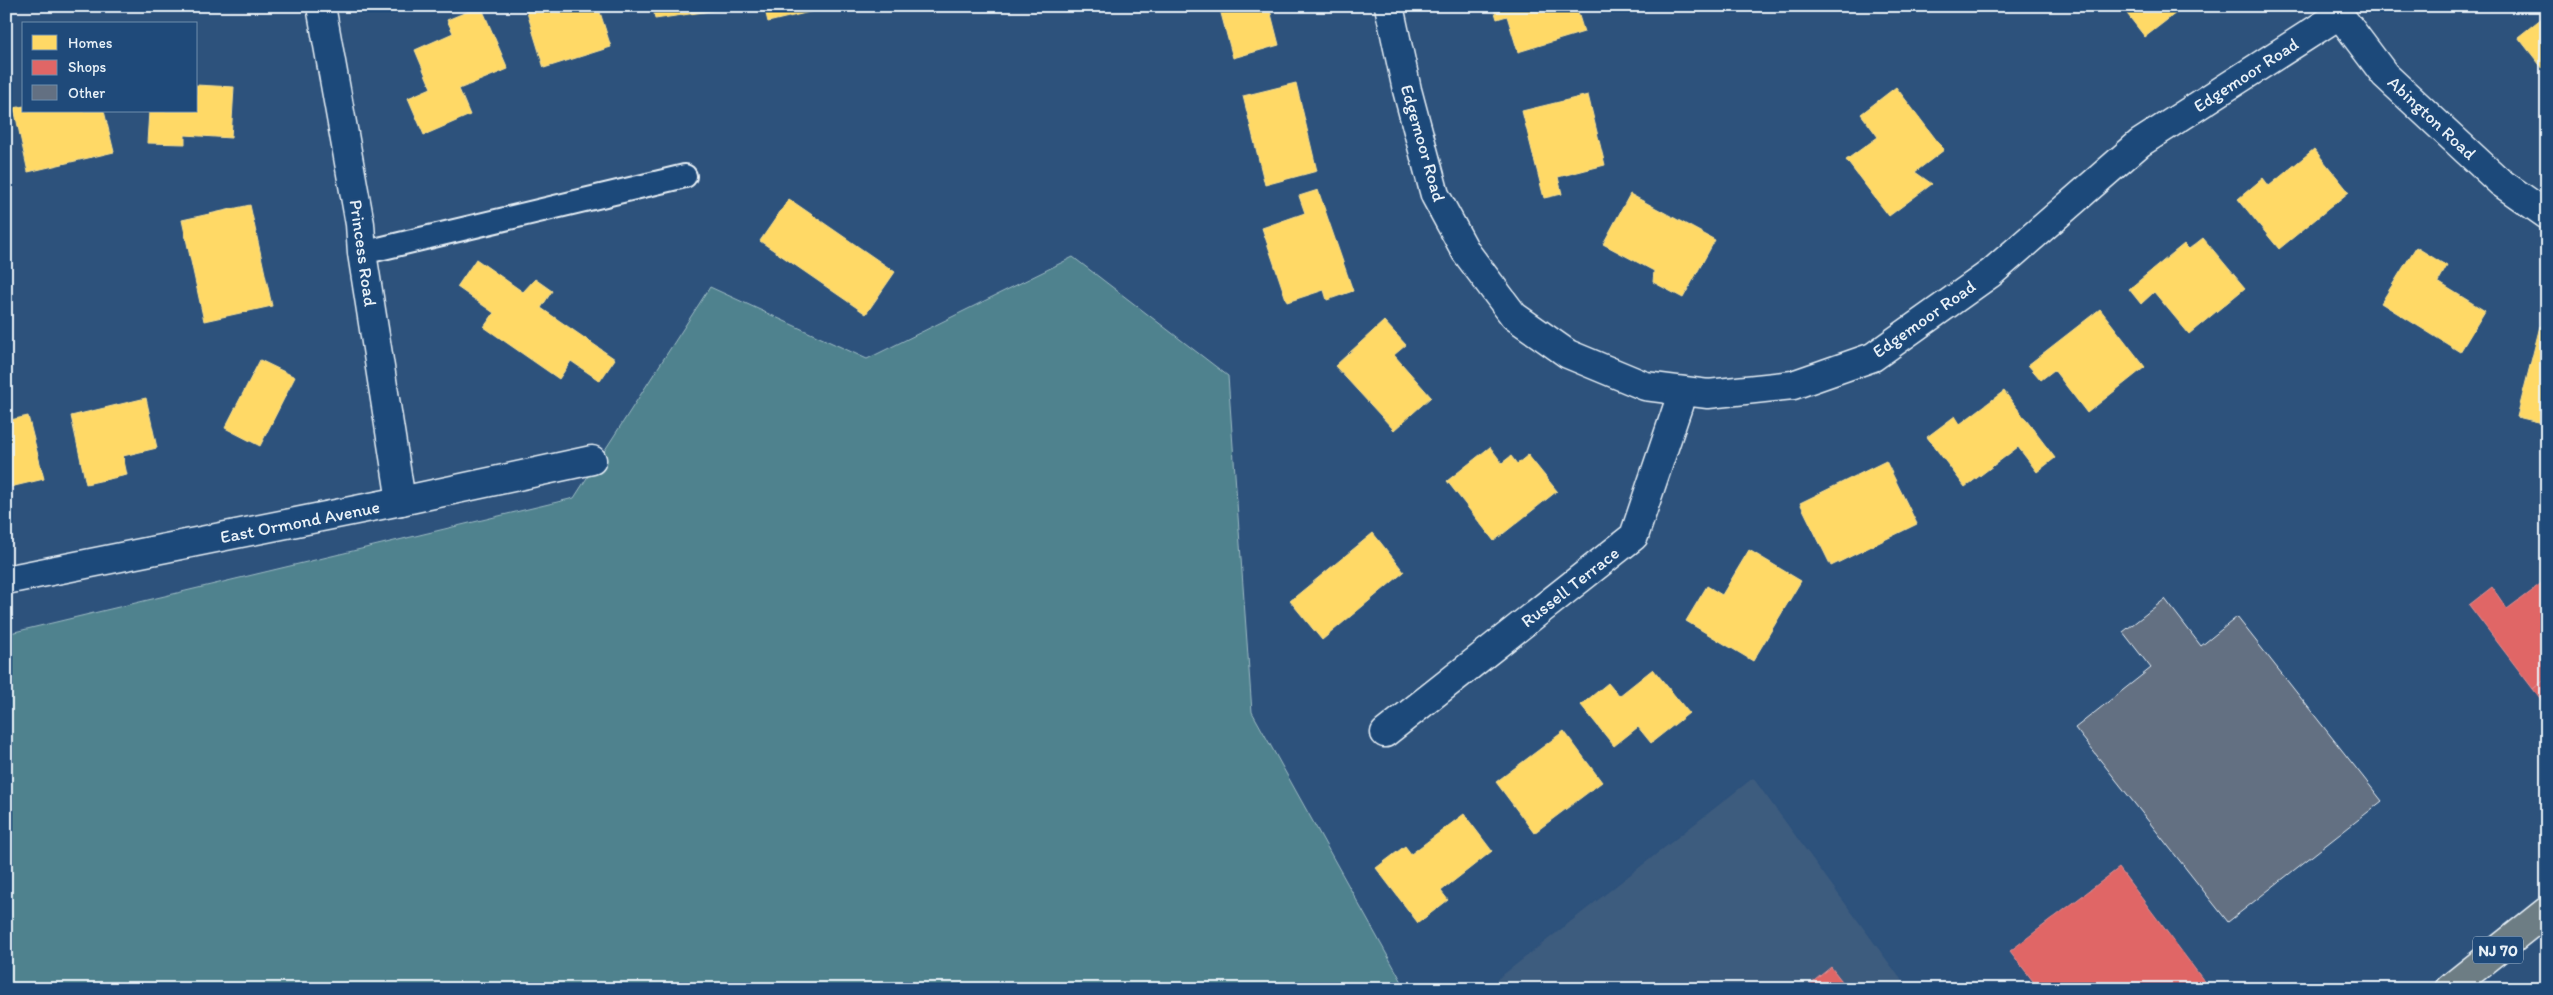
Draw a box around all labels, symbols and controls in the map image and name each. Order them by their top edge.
legend [22,22,198,112]
street label: Edgemoor Road [2189,33,2303,117]
text: Homes [68,34,113,52]
text: Shops [68,58,107,76]
street label: Abington Road [2383,71,2481,165]
street label: Edgemoor Road [1396,82,1450,204]
text: Other [68,84,105,102]
street label: Princess Road [345,198,381,308]
street label: Edgemoor Road [1868,275,1980,363]
street label: East Ormond Avenue [218,496,382,548]
street label: Russell Terrace [1516,542,1624,632]
road number: NJ 70 [2473,936,2523,964]

